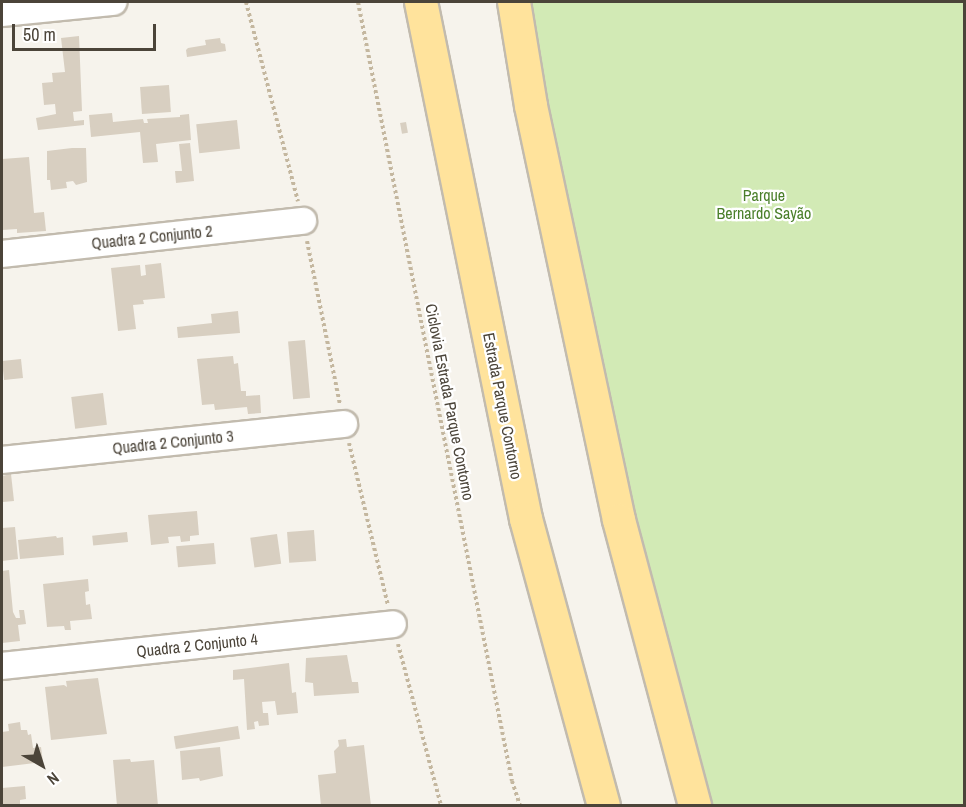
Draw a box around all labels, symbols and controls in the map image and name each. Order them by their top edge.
scale bar [15,12,159,50]
text: 50 m [23,22,56,47]
park label: Parque Bernardo Sayão [717,185,811,223]
street label: Quadra 2 Conjunto 2 [90,221,214,253]
street label: Ciclovia Estrada Parque Contorno [422,302,478,502]
street label: Estrada Parque Contorno [479,331,527,481]
street label: Quadra 2 Conjunto 3 [111,426,235,458]
street label: Quadra 2 Conjunto 4 [135,629,259,661]
north arrow [12,735,72,795]
text: N [43,767,64,791]

